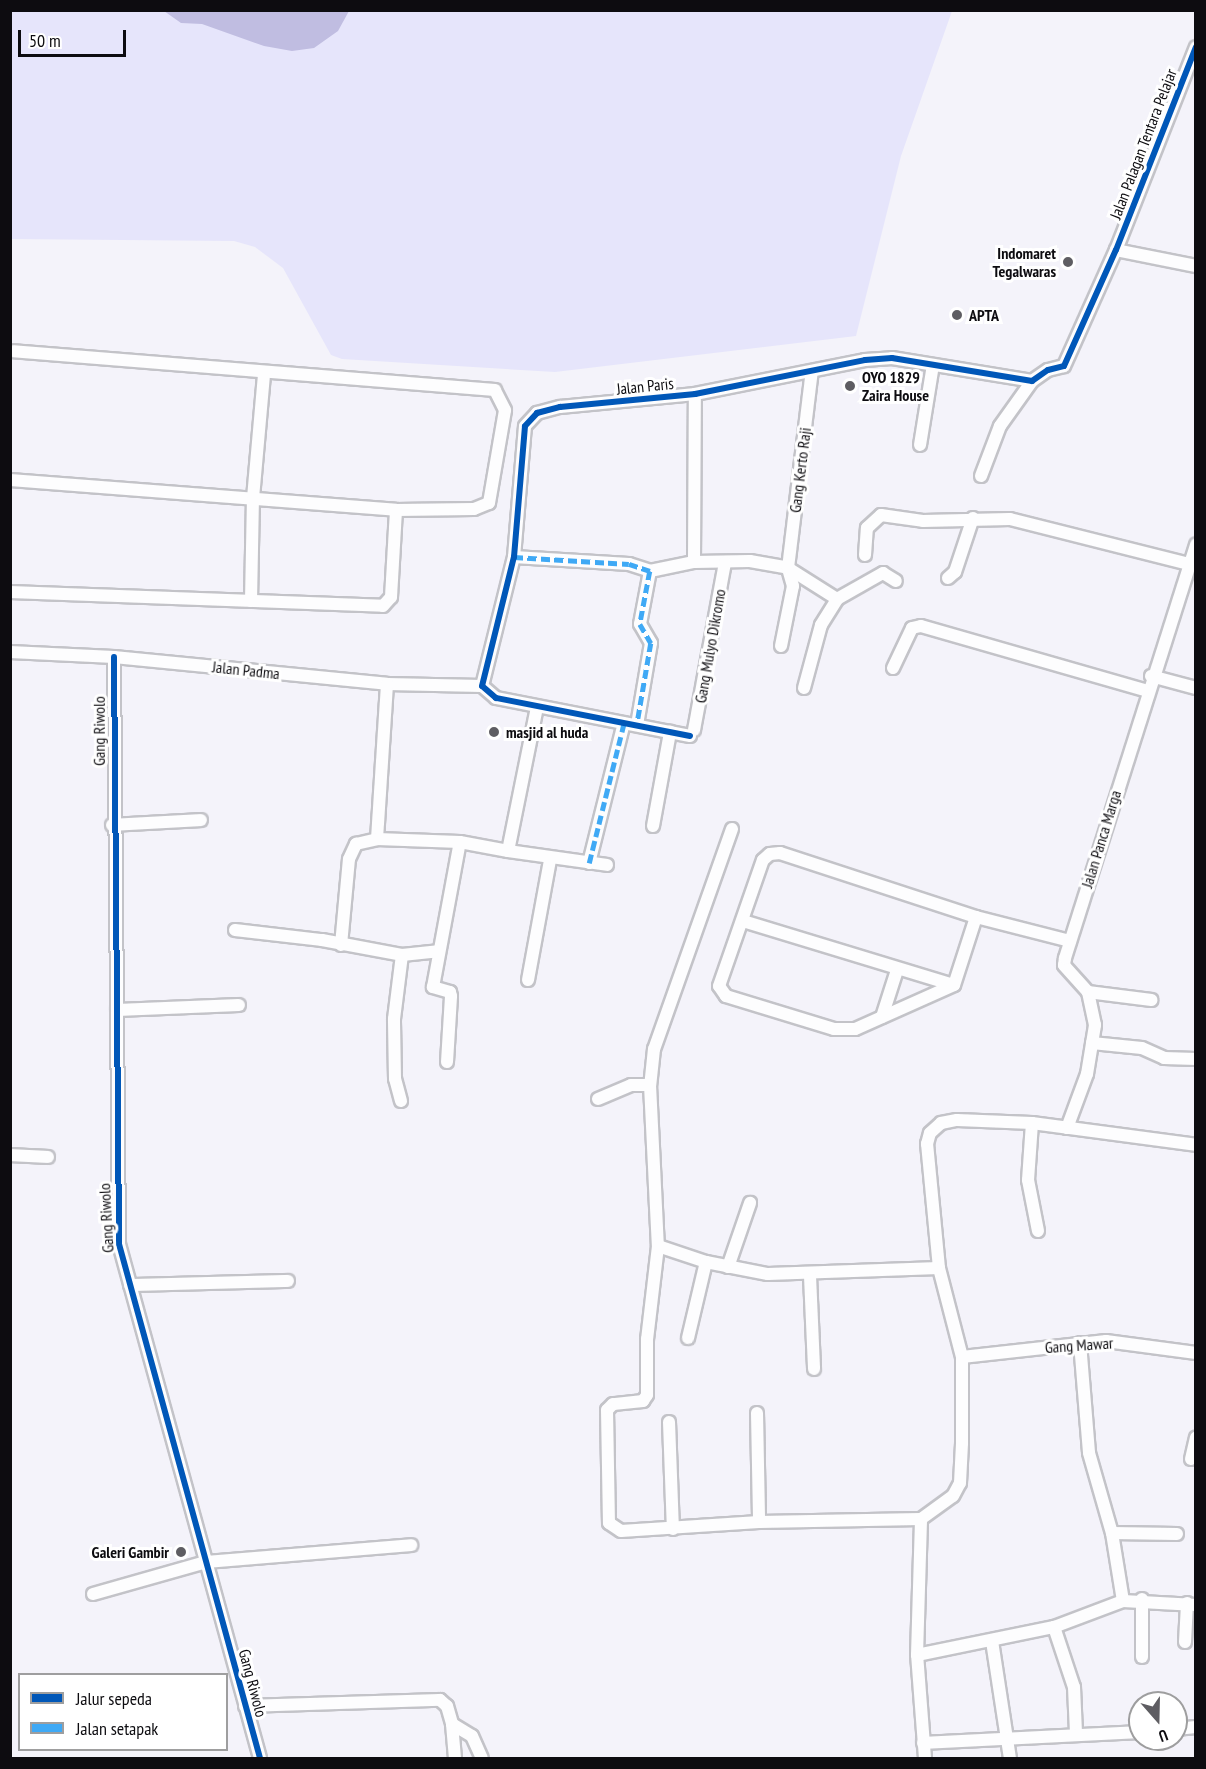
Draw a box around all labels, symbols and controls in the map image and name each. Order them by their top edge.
scale bar [21,18,129,56]
text: 50 m [29,29,61,52]
street label: Jalan Palagan Tentara Pelajar [1105,66,1181,222]
place label: Indomaret Tegalwaras [993,243,1056,281]
marker: Indomaret Tegalwaras [1061,255,1075,269]
place label: APTA [969,305,999,325]
marker: APTA [950,308,964,322]
place label: OYO 1829 Zaira House [862,367,929,405]
street label: Jalan Paris [616,373,674,399]
marker: OYO 1829 Zaira House [843,379,857,393]
street label: Gang Kerto Raji [785,426,815,514]
street label: Gang Mulyo Dikromo [691,587,729,705]
street label: Jalan Padma [211,657,281,683]
street label: Gang Riwolo [89,696,109,766]
place label: masjid al huda [506,722,588,742]
marker: masjid al huda [487,725,501,739]
street label: Jalan Panca Marga [1077,788,1125,890]
street label: Gang Riwolo [95,1183,117,1253]
street label: Gang Mawar [1044,1333,1114,1357]
place label: Galeri Gambir [91,1542,169,1562]
marker: Galeri Gambir [174,1545,188,1559]
street label: Gang Riwolo [235,1647,271,1719]
legend [18,1673,228,1751]
text: Jalur sepeda [76,1687,152,1710]
north arrow [1128,1691,1188,1751]
text: Jalan setapak [76,1717,158,1740]
text: U [1156,1725,1171,1747]

